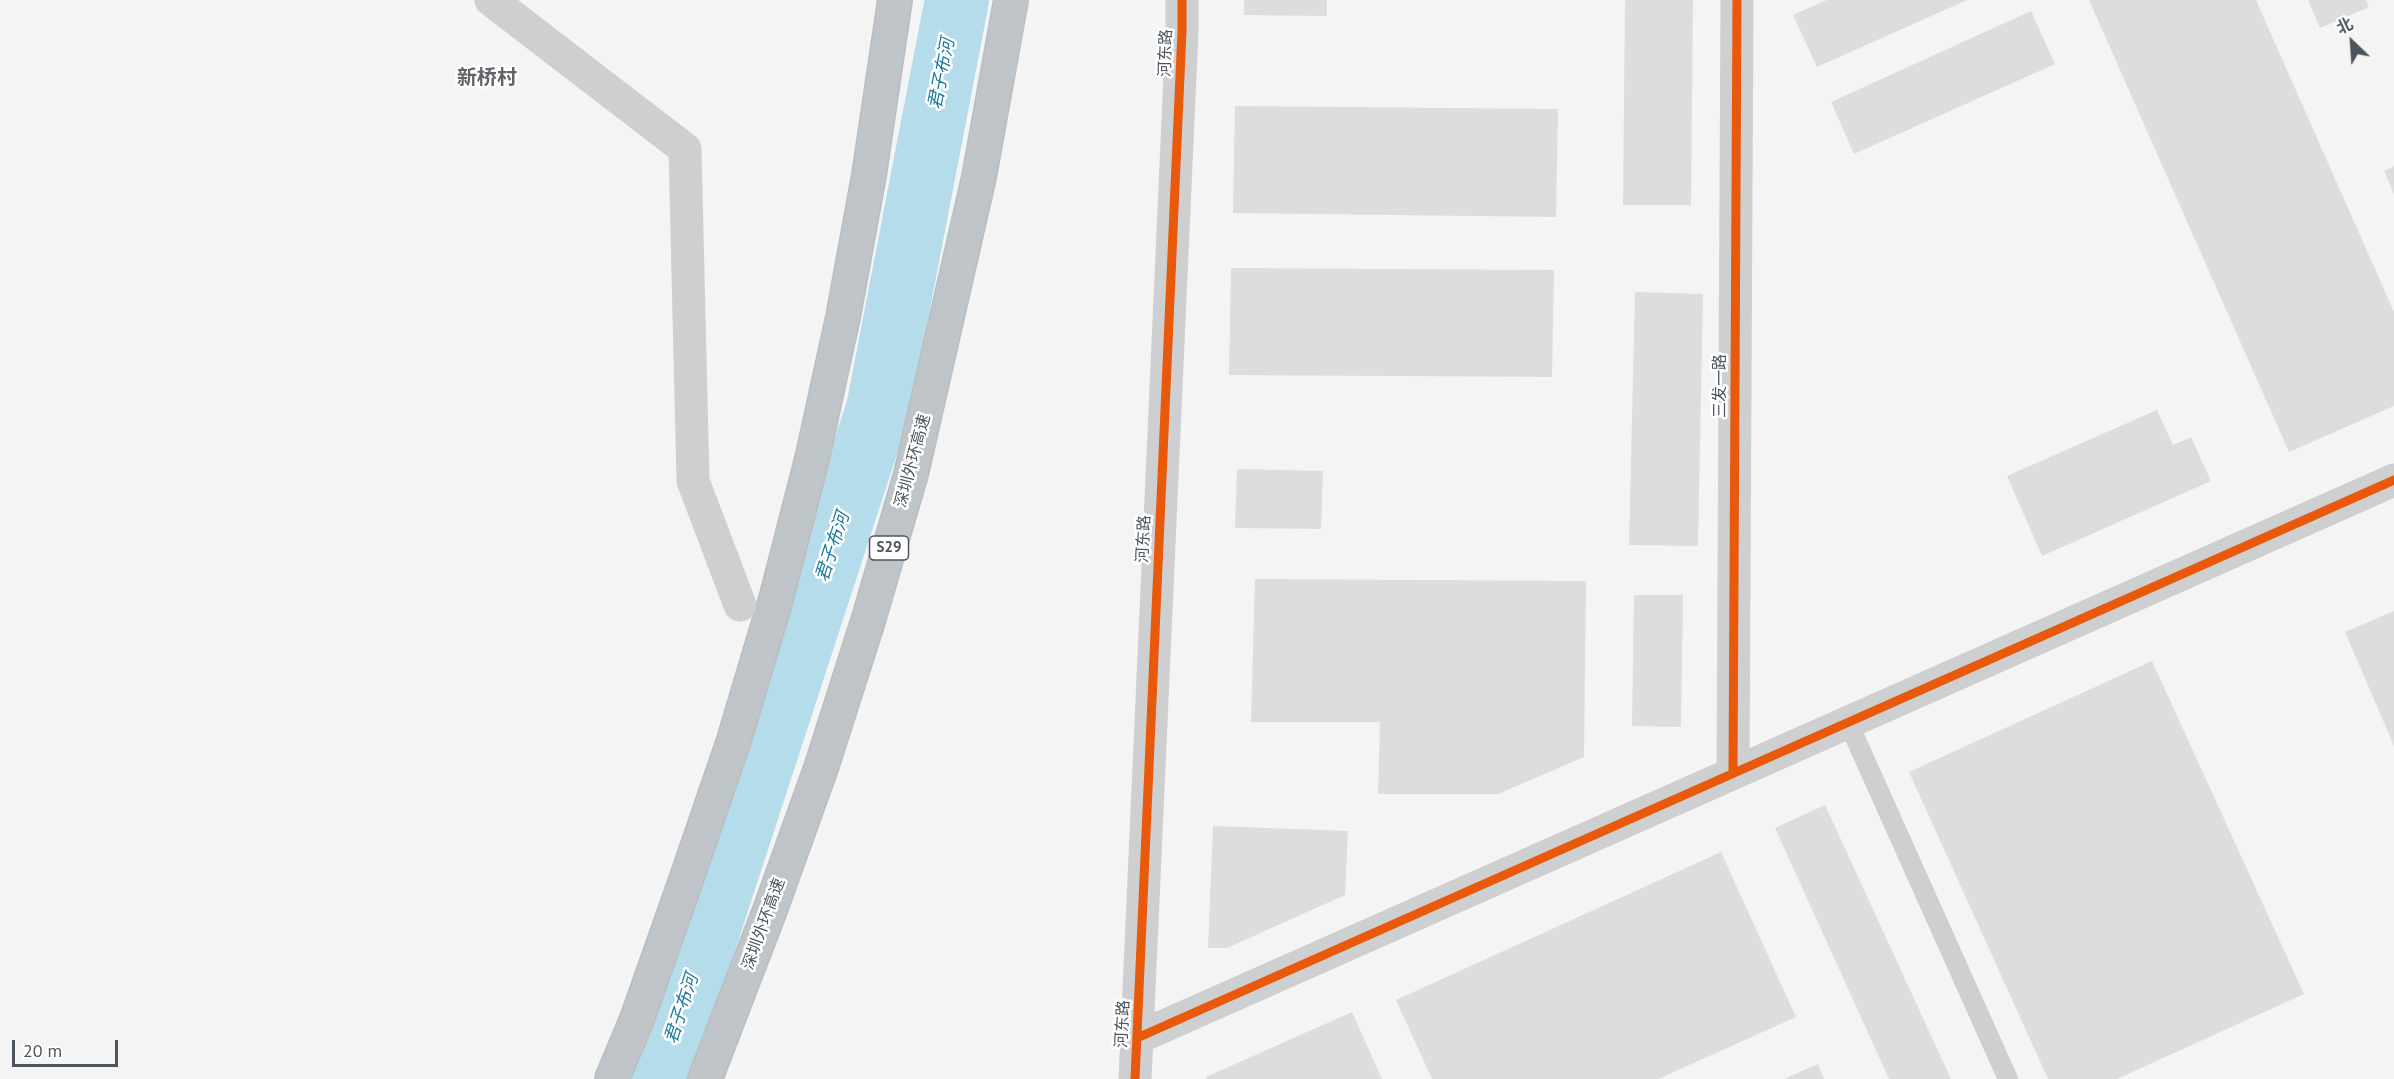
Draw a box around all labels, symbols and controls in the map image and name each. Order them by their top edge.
north arrow [2322,12,2382,72]
text: 北 [2333,13,2356,38]
street label: 河东路 [1156,29,1176,77]
water label: 君子布河 [925,37,959,111]
district label: 新桥村 [457,66,517,90]
street label: 三发一路 [1710,354,1730,418]
street label: 深圳外环高速 [891,412,935,510]
water label: 君子布河 [812,509,854,585]
street label: 河东路 [1133,515,1155,563]
road number: S29 [870,536,908,560]
street label: 深圳外环高速 [739,876,789,972]
water label: 君子布河 [661,971,703,1047]
street label: 河东路 [1112,1000,1134,1048]
scale bar [15,1028,122,1066]
text: 20 m [23,1039,62,1062]

